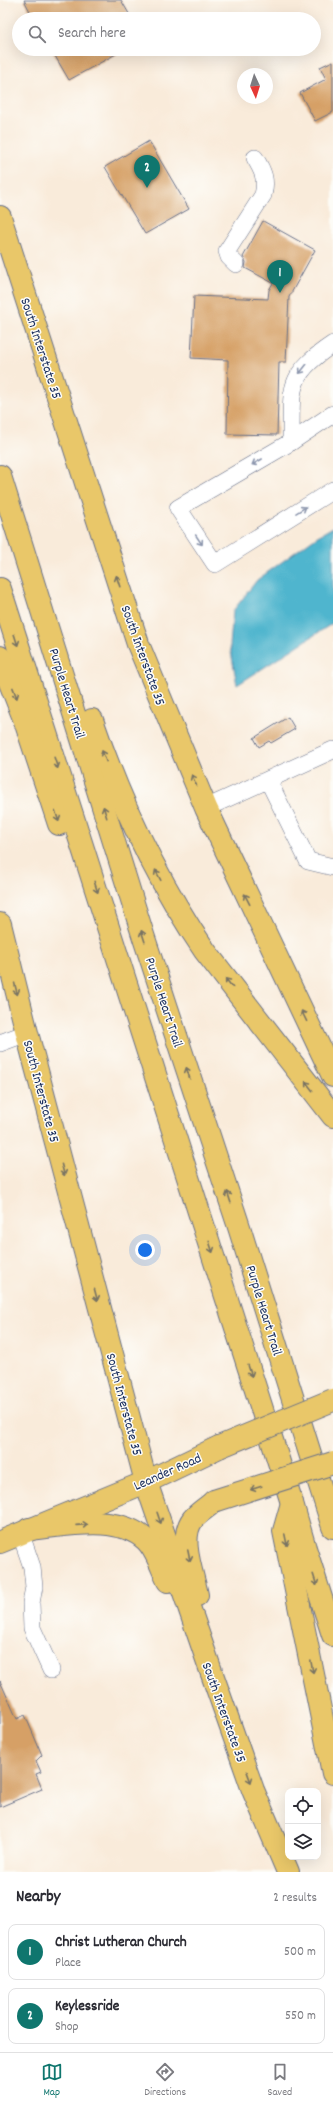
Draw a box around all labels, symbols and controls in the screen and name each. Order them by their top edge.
search box [12,12,321,56]
icon: search [26,23,48,45]
text: Search here [58,23,126,45]
north arrow [237,68,273,104]
pin: 2 [134,155,160,188]
pin: 1 [267,260,293,293]
street label: South Interstate 35 [14,295,66,402]
one-way arrow [299,363,307,374]
one-way arrow [251,458,263,466]
one-way arrow [295,506,307,514]
one-way arrow [195,534,203,545]
one-way arrow [114,574,121,587]
street label: South Interstate 35 [115,603,170,709]
one-way arrow [13,633,20,646]
street label: Purple Heart Trail [43,646,90,742]
one-way arrow [11,687,19,699]
one-way arrow [100,751,108,763]
one-way arrow [53,757,60,770]
one-way arrow [190,775,198,787]
one-way arrow [101,806,108,819]
one-way arrow [54,810,61,823]
one-way arrow [154,869,161,881]
one-way arrow [92,881,100,893]
one-way arrow [243,893,251,905]
one-way arrow [139,930,147,942]
street label: Purple Heart Trail [139,955,187,1051]
one-way arrow [225,978,234,989]
one-way arrow [13,982,20,995]
one-way arrow [300,1010,307,1022]
street label: South Interstate 35 [17,1038,63,1145]
one-way arrow [184,1067,191,1080]
one-way arrow [305,1080,313,1091]
one-way arrow [60,1163,67,1176]
one-way arrow [224,1191,232,1203]
your location [135,1240,155,1260]
one-way arrow [208,1240,215,1253]
street label: Purple Heart Trail [240,1263,287,1359]
one-way arrow [93,1288,100,1301]
street label: South Interstate 35 [100,1351,146,1458]
one-way arrow [247,1365,255,1377]
street label: Leander Road [131,1449,205,1497]
one-way arrow [250,1484,262,1492]
one-way arrow [156,1512,163,1525]
one-way arrow [75,1521,88,1528]
one-way arrow [282,1533,290,1546]
one-way arrow [186,1549,194,1562]
one-way arrow [312,1574,319,1587]
street label: South Interstate 35 [196,1660,251,1766]
one-way arrow [309,1661,317,1674]
one-way arrow [245,1771,253,1783]
map controls [285,1788,321,1860]
button: locate [285,1788,321,1824]
button: layers [285,1824,321,1860]
text: Nearby [16,1886,60,1910]
text: 2 results [273,1889,317,1908]
text: Christ Lutheran Church [55,1932,187,1954]
text: 1 [29,1943,31,1962]
text: 500 m [284,1943,316,1962]
text: Place [55,1954,81,1973]
text: Keylessride [55,1996,119,2018]
text: 2 [27,2007,33,2026]
text: 550 m [285,2007,316,2026]
text: Shop [55,2018,78,2037]
tab: Map [41,2061,63,2101]
tab: Directions [144,2061,186,2101]
tab: Saved [268,2061,292,2101]

